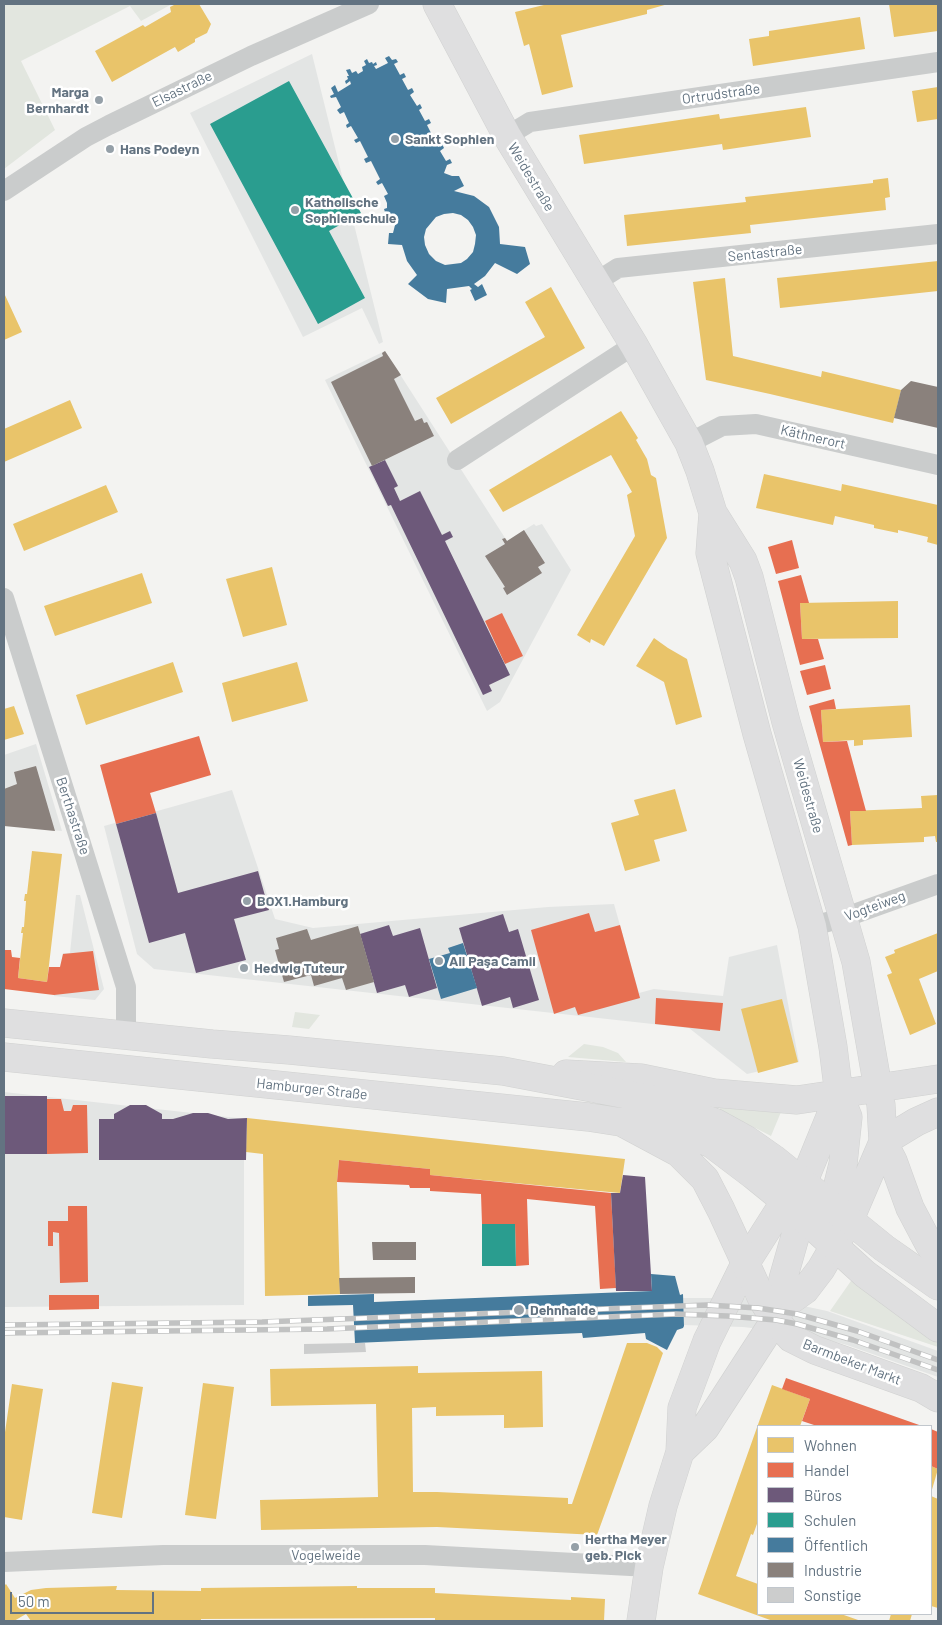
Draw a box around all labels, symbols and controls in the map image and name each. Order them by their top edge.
street label: Elsastraße [149,67,215,111]
street label: Ortrudstraße [681,80,761,108]
place label: Marga Bernhardt [26,84,89,116]
marker: Marga Bernhardt [93,94,105,106]
place label: Sankt Sophien [405,131,494,147]
marker: Sankt Sophien [389,133,401,145]
street label: Weidestraße [504,140,558,214]
place label: Hans Podeyn [120,141,199,157]
marker: Hans Podeyn [104,143,116,155]
place label: Katholische Sophienschule [305,194,396,226]
marker: Katholische Sophienschule [289,204,301,216]
street label: Sentastraße [727,241,803,265]
street label: Käthnerort [779,421,847,453]
street label: Weidestraße [789,757,827,835]
street label: Berthastraße [53,775,93,857]
street label: Vogteiweg [842,887,908,925]
place label: BOX1.Hamburg [257,893,348,909]
marker: BOX1.Hamburg [241,895,253,907]
place label: Ali Paşa Camii [449,953,536,969]
marker: Ali Paşa Camii [433,955,445,967]
place label: Hedwig Tuteur [254,960,344,976]
marker: Hedwig Tuteur [238,962,250,974]
street label: Hamburger Straße [256,1075,368,1103]
place label: Dehnhaide [530,1302,596,1318]
marker: Dehnhaide [512,1303,526,1317]
street label: Barmbeker Markt [800,1336,904,1388]
legend [757,1425,932,1615]
text: Wohnen [804,1436,857,1454]
text: Handel [804,1461,849,1479]
text: Büros [804,1486,842,1504]
text: Schulen [804,1511,856,1529]
place label: Hertha Meyer geb. Pick [585,1531,667,1564]
text: Öffentlich [804,1536,868,1554]
marker: Hertha Meyer geb. Pick [569,1541,581,1553]
street label: Vogelweide [291,1547,361,1563]
text: Industrie [804,1561,862,1579]
scale bar [12,1582,156,1614]
text: Sonstige [804,1586,862,1604]
text: 50 m [18,1592,50,1610]

